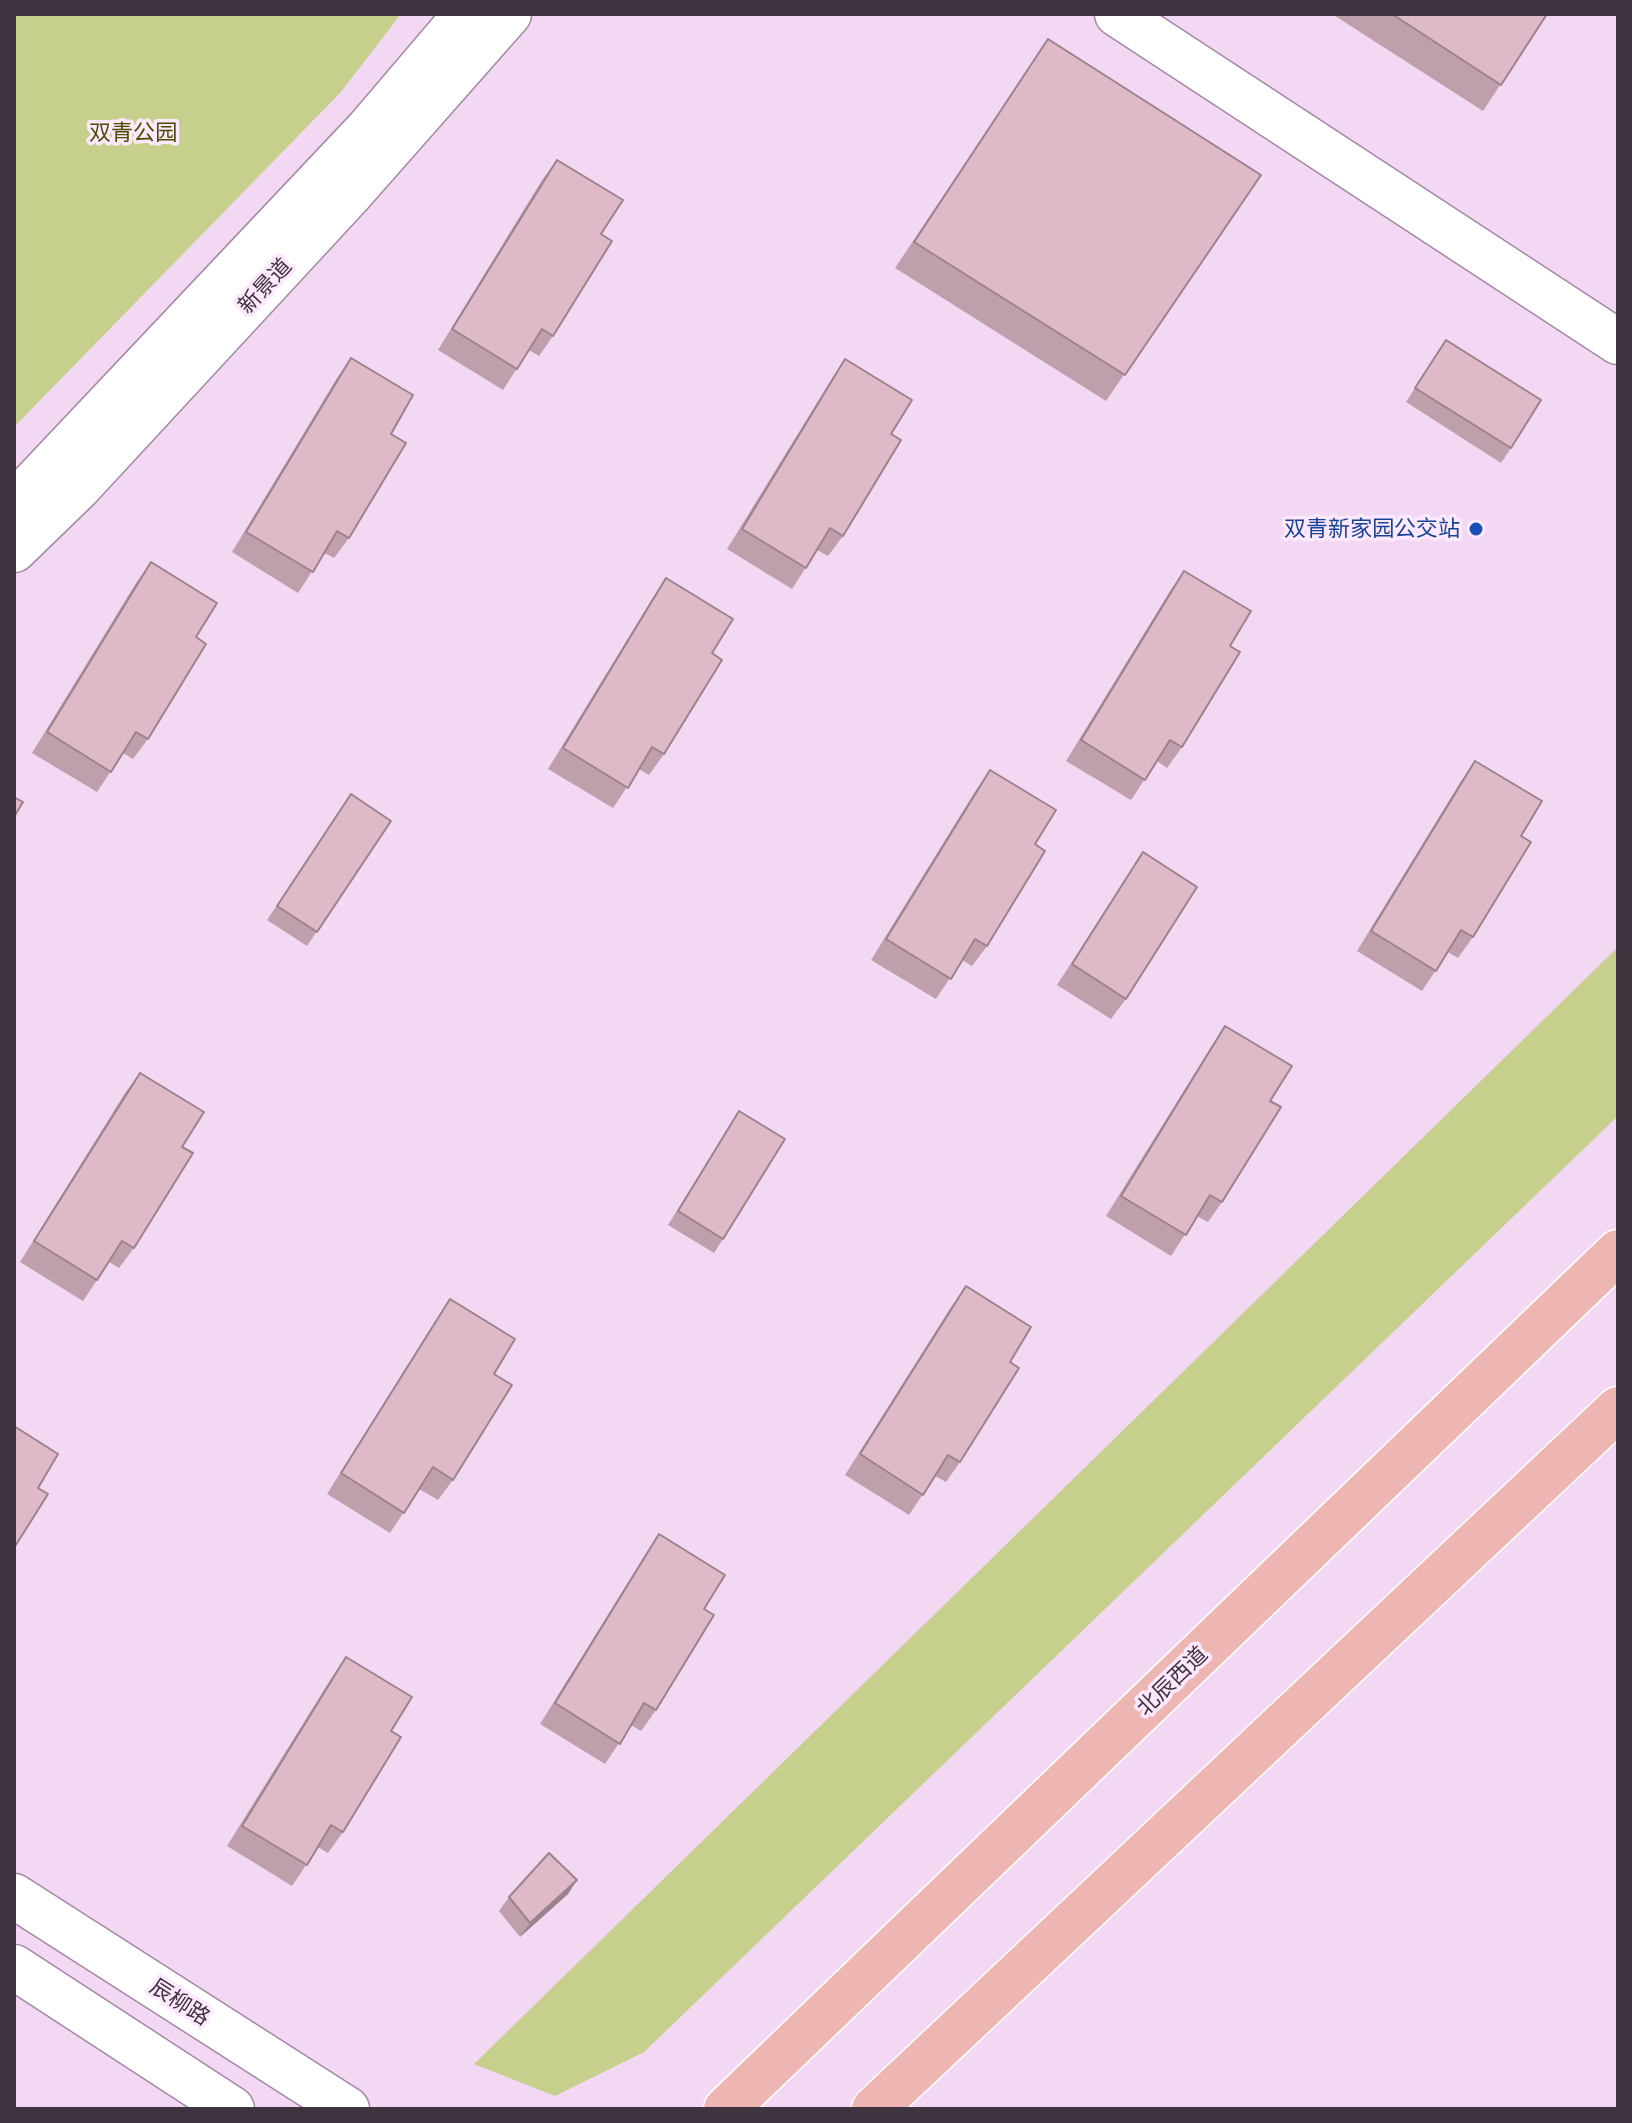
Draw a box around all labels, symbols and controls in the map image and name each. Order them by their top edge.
park label: 双青公园 [89,120,177,146]
street label: 新景道 [233,253,297,319]
place label: 双青新家园公交站 [1284,516,1460,542]
marker: 双青新家园公交站 [1467,520,1485,538]
street label: 北辰西道 [1131,1641,1213,1721]
street label: 辰柳路 [145,1973,215,2031]

